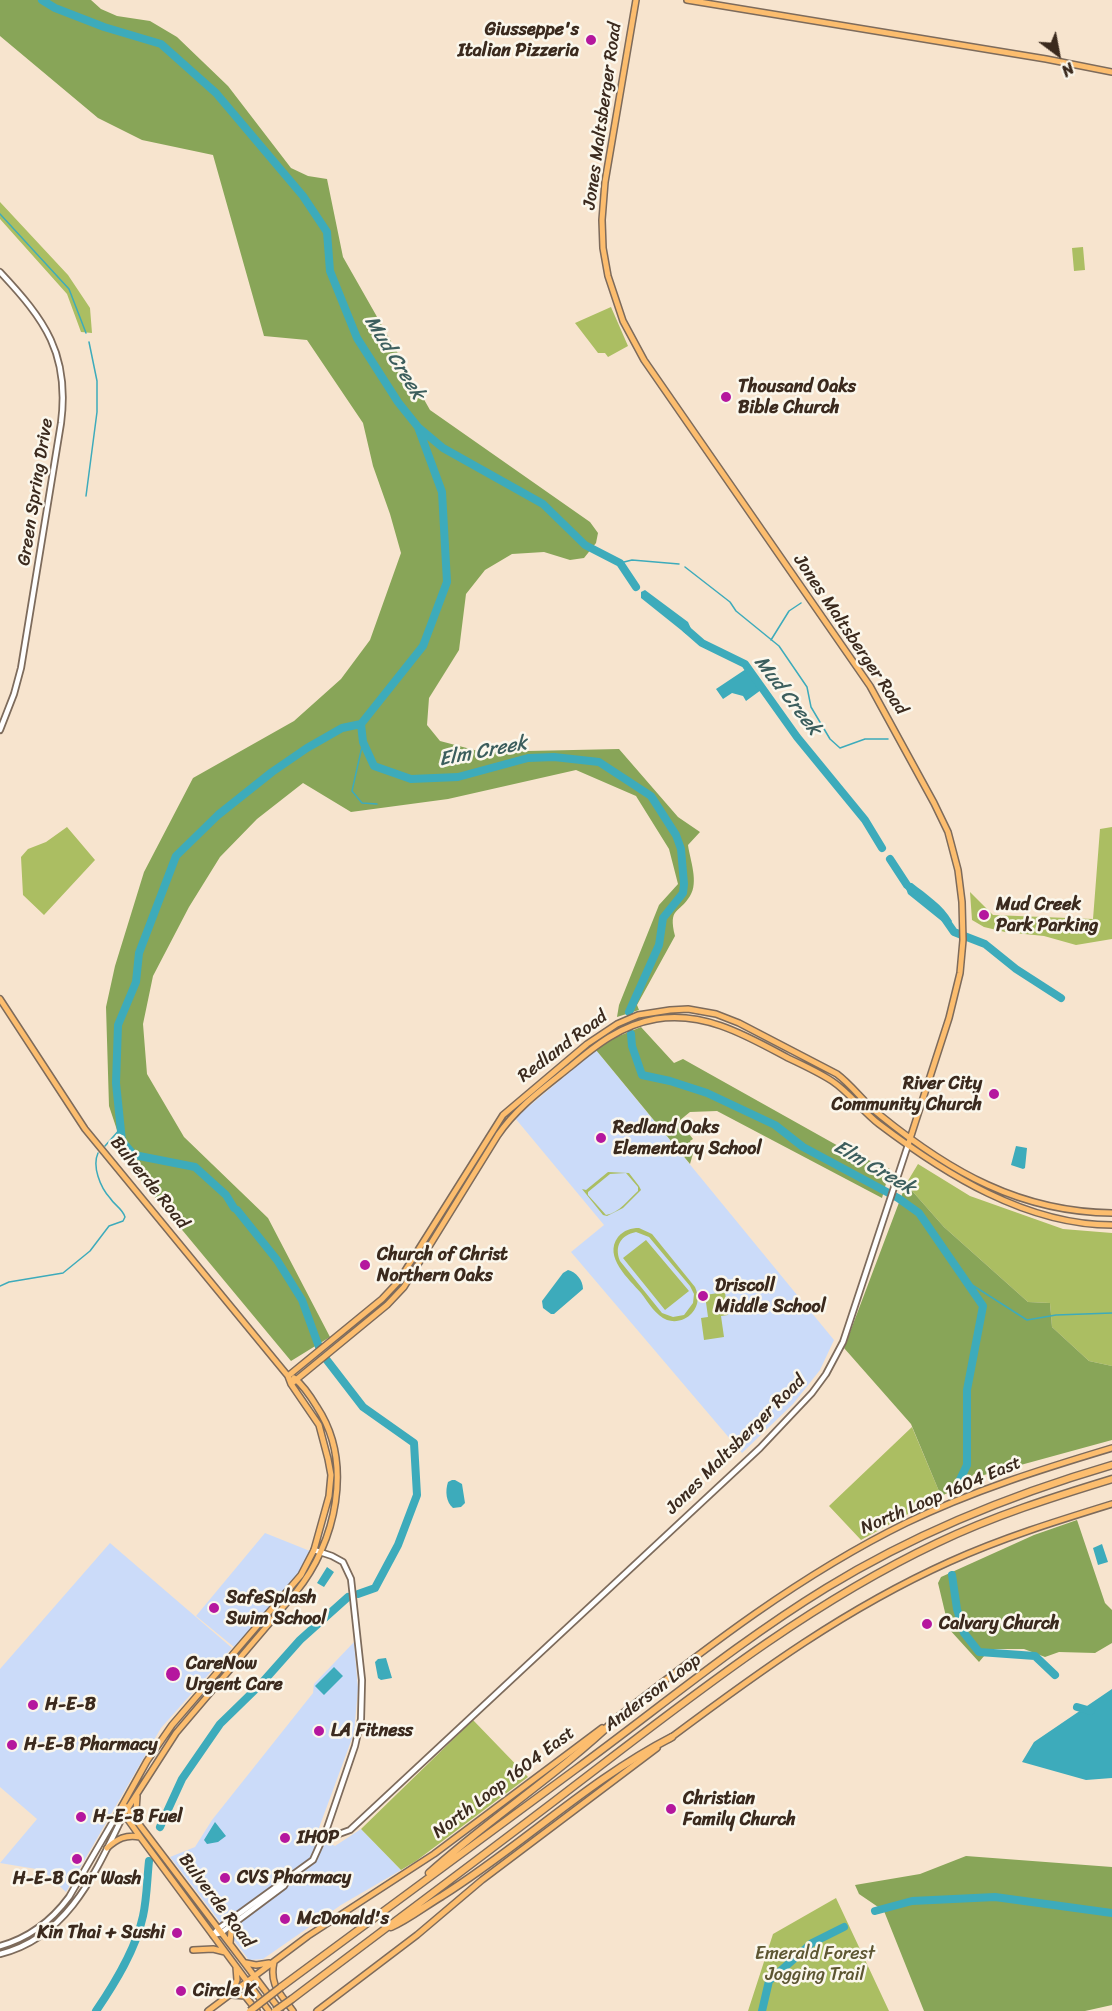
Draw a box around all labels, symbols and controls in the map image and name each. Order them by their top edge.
place label: Giusseppe's Italian Pizzeria [458,19,579,62]
street label: Jones Maltsberger Road [579,21,627,211]
north arrow [1028,24,1088,84]
marker: Giusseppe's Italian Pizzeria [584,33,598,47]
text: N [1055,54,1080,85]
water label: Mud Creek [359,312,429,404]
place label: Thousand Oaks Bible Church [738,376,856,418]
marker: Thousand Oaks Bible Church [719,390,733,404]
street label: Green Spring Drive [14,417,58,567]
street label: Jones Maltsberger Road [788,551,912,719]
water label: Mud Creek [748,651,826,741]
water label: Elm Creek [437,732,529,772]
place label: Mud Creek Park Parking [996,894,1098,936]
marker: Mud Creek Park Parking [977,908,991,922]
street label: Redland Road [514,1006,612,1088]
place label: River City Community Church [832,1073,982,1116]
marker: River City Community Church [987,1087,1001,1101]
place label: Redland Oaks Elementary School [613,1117,762,1160]
marker: Redland Oaks Elementary School [594,1131,608,1145]
street label: Bulverde Road [105,1132,193,1234]
water label: Elm Creek [829,1135,919,1201]
place label: Church of Christ Northern Oaks [377,1244,508,1286]
marker: Church of Christ Northern Oaks [358,1258,372,1272]
place label: Driscoll Middle School [715,1275,826,1318]
marker: Driscoll Middle School [696,1289,710,1303]
street label: Jones Maltsberger Road [662,1371,810,1519]
street label: North Loop 1604 East [858,1452,1024,1540]
place label: SafeSplash Swim School [226,1587,326,1630]
marker: SafeSplash Swim School [207,1601,221,1615]
place label: Calvary Church [939,1613,1059,1635]
marker: Calvary Church [920,1617,934,1631]
street label: Anderson Loop [600,1650,706,1736]
place label: CareNow Urgent Care [186,1653,283,1696]
marker: CareNow Urgent Care [164,1665,182,1683]
place label: H-E-B [45,1694,96,1716]
marker: H-E-B [26,1698,40,1712]
place label: LA Fitness [331,1720,413,1742]
street label: North Loop 1604 East [429,1723,579,1843]
marker: LA Fitness [312,1724,326,1738]
place label: H-E-B Pharmacy [24,1734,158,1756]
marker: H-E-B Pharmacy [5,1738,19,1752]
place label: Christian Family Church [683,1788,796,1830]
marker: Christian Family Church [664,1802,678,1816]
place label: H-E-B Fuel [93,1806,182,1828]
marker: H-E-B Fuel [74,1810,88,1824]
place label: IHOP [297,1827,339,1849]
marker: IHOP [278,1831,292,1845]
street label: Bulverde Road [174,1850,258,1952]
marker: H-E-B Car Wash [70,1852,84,1866]
place label: CVS Pharmacy [237,1867,351,1889]
place label: H-E-B Car Wash [13,1868,141,1890]
marker: CVS Pharmacy [218,1871,232,1885]
place label: McDonald's [297,1908,389,1930]
marker: McDonald's [278,1912,292,1926]
place label: Kin Thai + Sushi [37,1922,165,1944]
marker: Kin Thai + Sushi [170,1926,184,1940]
park label: Emerald Forest Jogging Trail [755,1943,875,1986]
place label: Circle K [193,1980,256,2002]
marker: Circle K [174,1984,188,1998]

